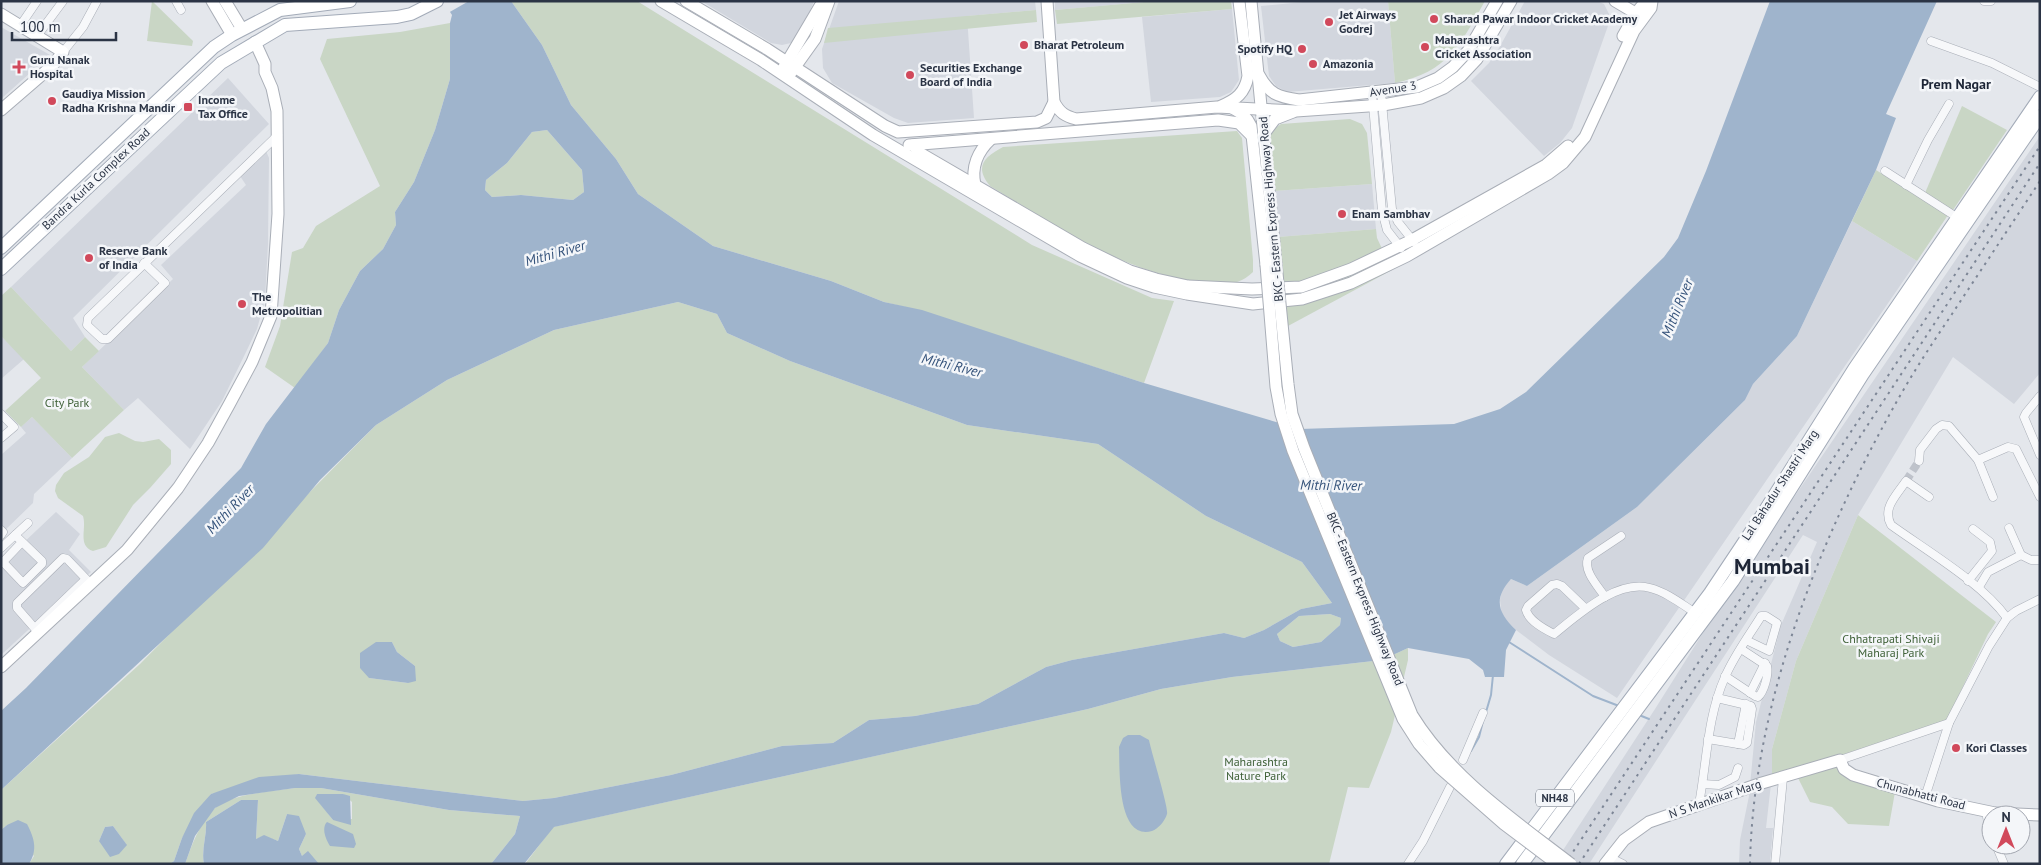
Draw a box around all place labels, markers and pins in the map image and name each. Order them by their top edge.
place label: Jet Airways Godrej [1338,7,1396,36]
place label: Sharad Pawar Indoor Cricket Academy [1444,11,1637,26]
marker: Sharad Pawar Indoor Cricket Academy [1428,13,1440,25]
marker: Jet Airways Godrej [1323,16,1335,28]
place label: Maharashtra Cricket Association [1435,32,1531,61]
place label: Bharat Petroleum [1034,37,1124,52]
marker: Bharat Petroleum [1018,39,1030,51]
place label: Spotify HQ [1237,41,1293,56]
marker: Maharashtra Cricket Association [1419,41,1431,53]
marker: Spotify HQ [1296,43,1308,55]
place label: Guru Nanak Hospital [30,52,90,81]
place label: Amazonia [1323,56,1373,71]
marker: Amazonia [1307,58,1319,70]
marker: Guru Nanak Hospital [12,60,26,74]
place label: Securities Exchange Board of India [920,60,1022,89]
marker: Securities Exchange Board of India [904,69,916,81]
place label: Gaudiya Mission Radha Krishna Mandir [62,86,176,115]
place label: Income Tax Office [198,92,248,121]
marker: Gaudiya Mission Radha Krishna Mandir [46,95,58,107]
marker: Income Tax Office [182,101,194,113]
place label: Enam Sambhav [1352,206,1430,221]
marker: Enam Sambhav [1336,208,1348,220]
place label: Reserve Bank of India [99,243,167,272]
marker: Reserve Bank of India [83,252,95,264]
place label: The Metropolitian [252,289,322,318]
marker: The Metropolitian [236,298,248,310]
place label: Kori Classes [1966,740,2027,755]
marker: Kori Classes [1950,742,1962,754]

